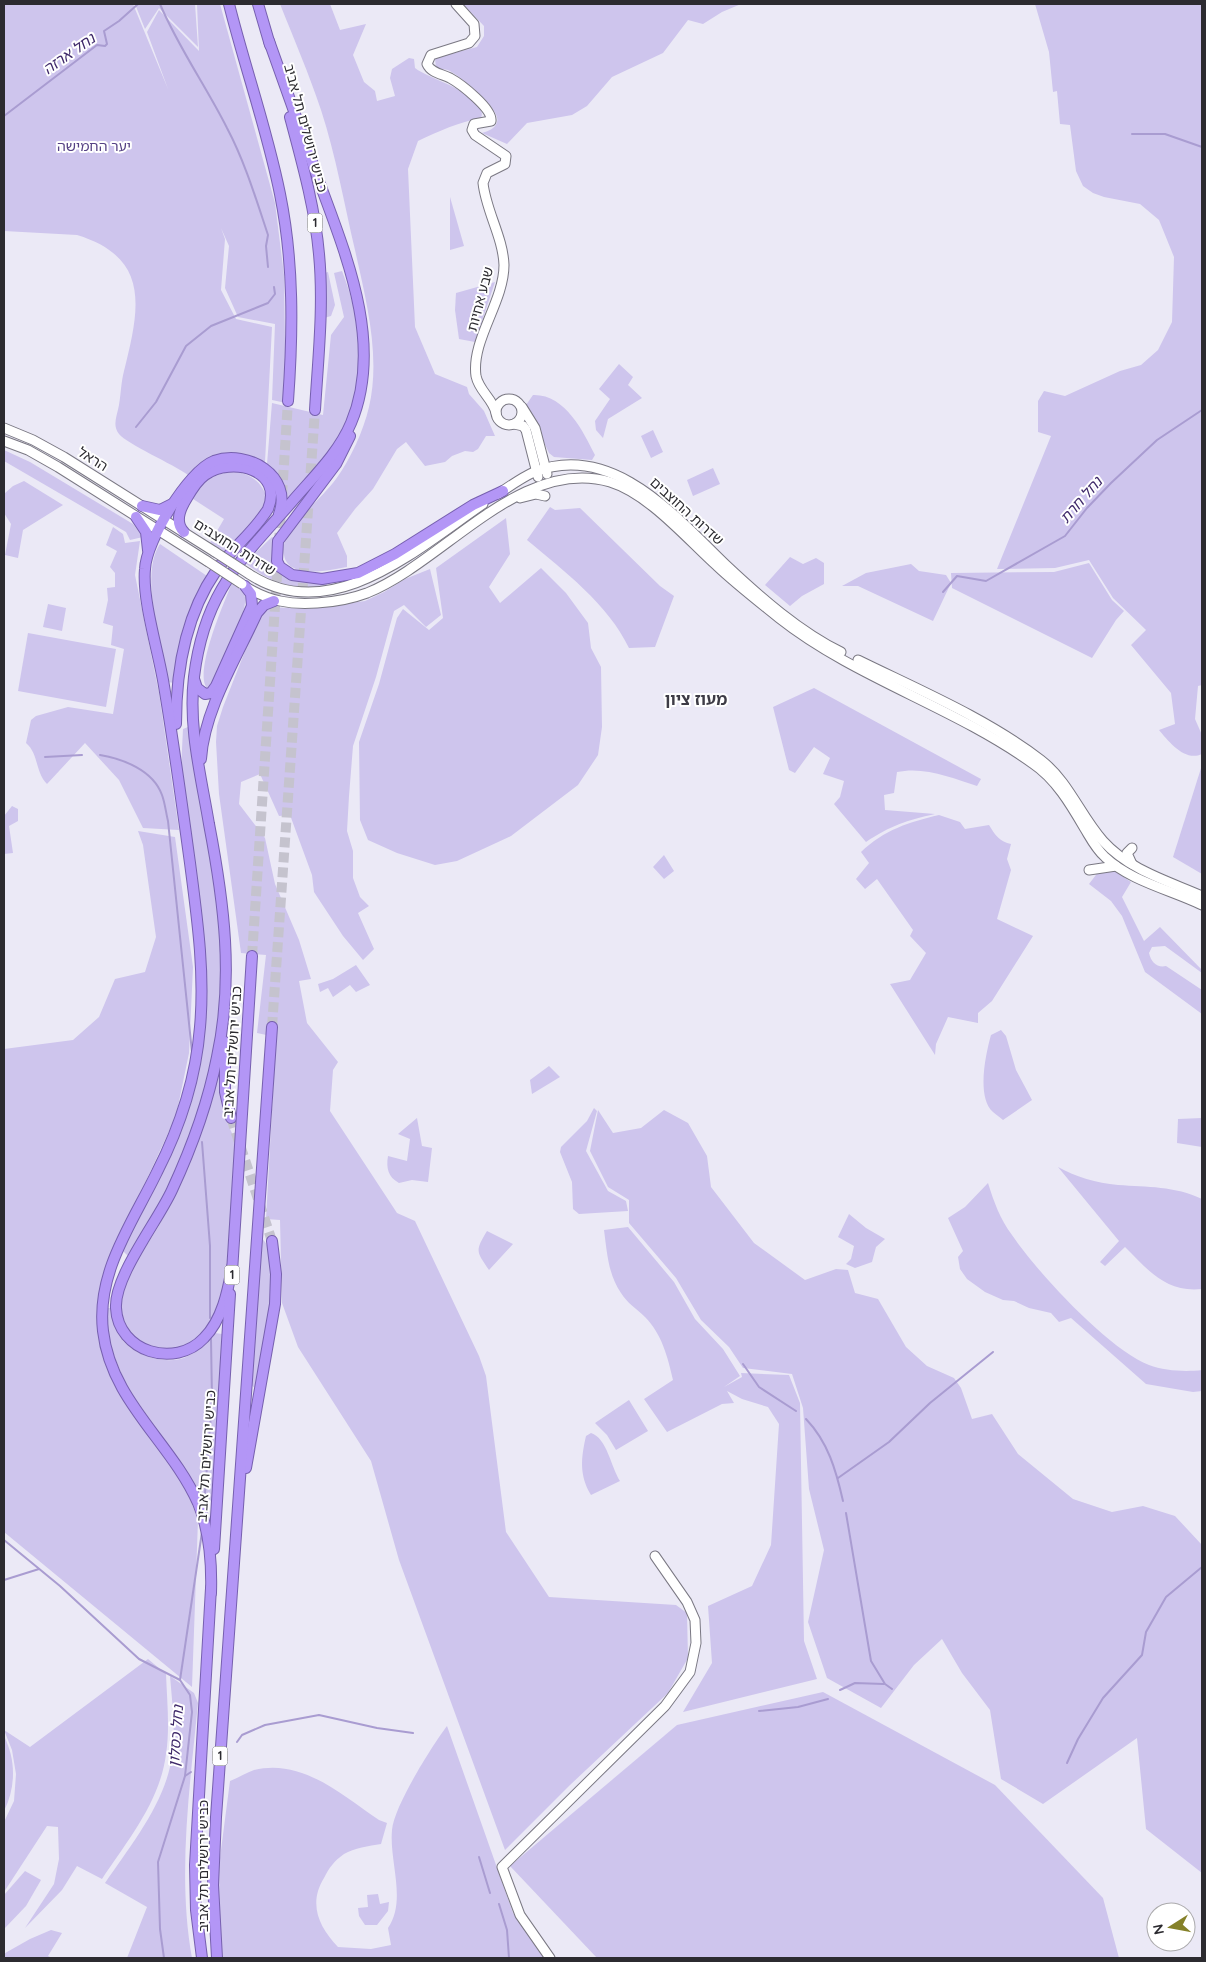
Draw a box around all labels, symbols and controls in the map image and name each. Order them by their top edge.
water label: נחל ארזה [39,28,99,78]
street label: כביש ירושלים תל אביב [280,62,332,194]
park label: יער החמישה [57,137,131,155]
road number: 1 [308,214,322,232]
street label: שבע אחיות [463,265,497,333]
street label: הראל [75,443,111,475]
water label: נחל חרת [1055,472,1107,527]
street label: שדרות החוצבים [646,473,728,549]
street label: שדרות החוצבים [191,515,279,579]
district label: מעוז ציון [665,689,727,709]
street label: כביש ירושלים תל אביב [218,985,246,1119]
road number: 1 [224,1266,240,1284]
street label: כביש ירושלים תל אביב [192,1389,220,1523]
water label: נחל כסלון [164,1703,187,1767]
road number: 1 [212,1746,228,1765]
street label: כביש ירושלים תל אביב [194,1800,212,1932]
north arrow [1146,1902,1196,1952]
text: N [1148,1923,1168,1936]

